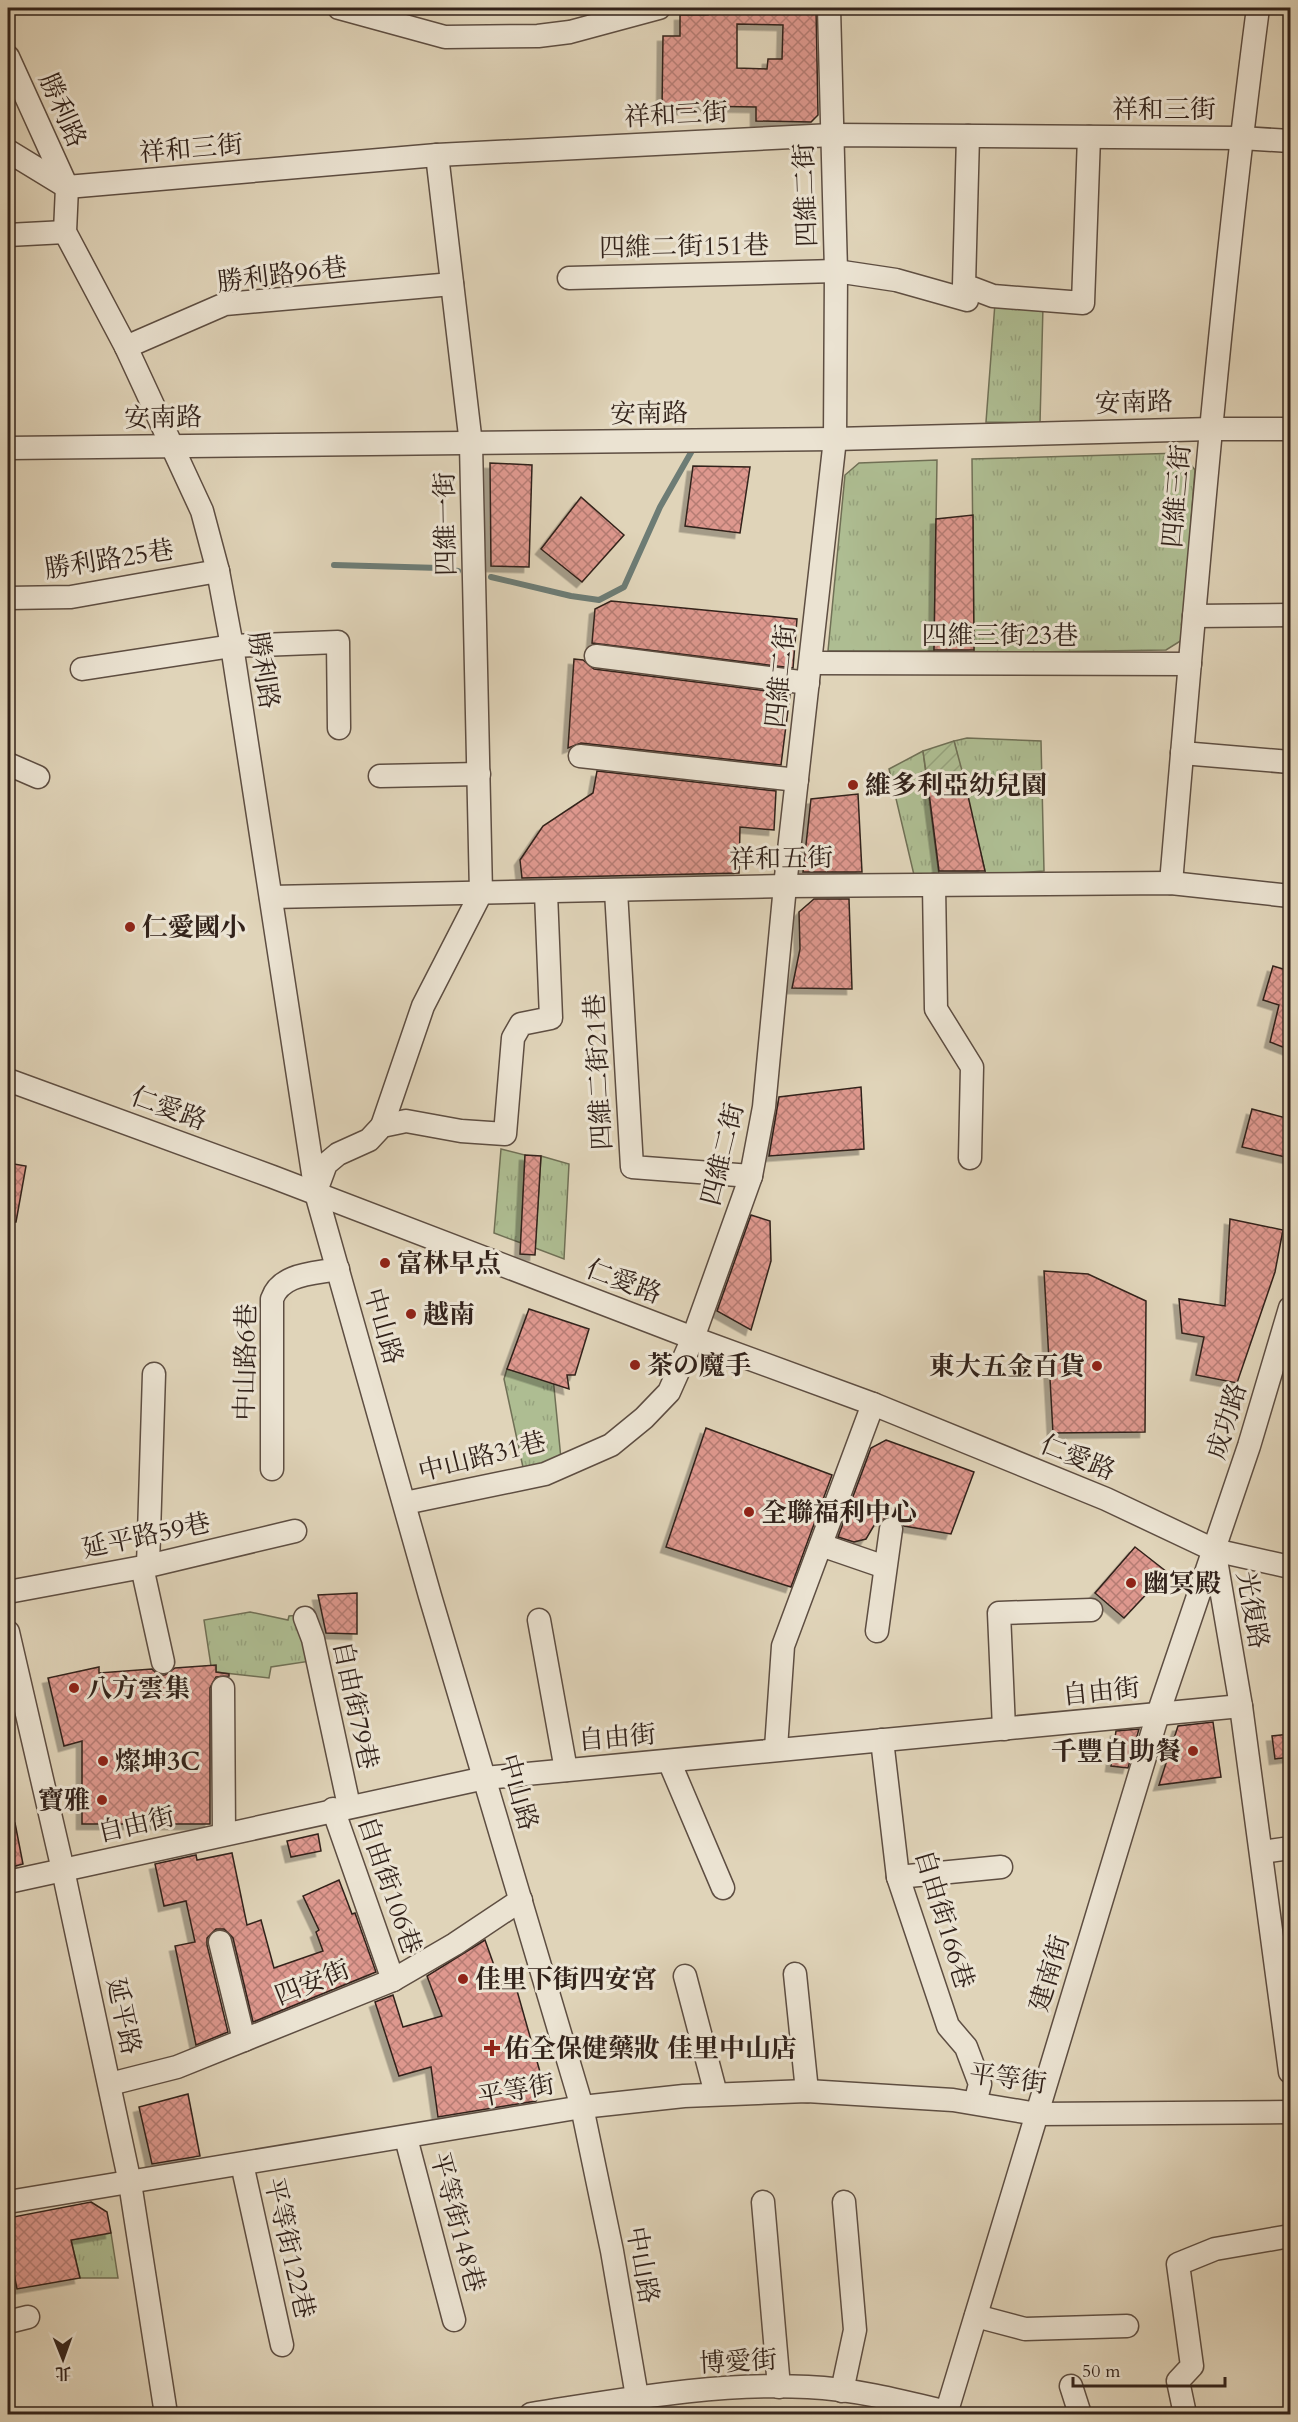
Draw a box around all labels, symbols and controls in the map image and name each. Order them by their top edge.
street label: 勝利路 [31,67,94,153]
street label: 祥和三街 [1112,92,1216,127]
street label: 祥和三街 [623,94,729,135]
street label: 祥和三街 [138,127,244,170]
street label: 四維二街 [786,142,825,248]
street label: 四維二街151巷 [599,228,769,265]
street label: 勝利路96巷 [215,249,349,300]
street label: 安南路 [1094,384,1174,421]
street label: 安南路 [610,395,688,432]
street label: 安南路 [124,399,202,436]
street label: 四維三街 [1155,443,1198,549]
street label: 四維一街 [427,472,464,576]
street label: 勝利路25巷 [42,532,176,587]
street label: 四維三街23巷 [922,618,1078,653]
street label: 四維二街 [758,623,803,730]
street label: 勝利路 [240,629,287,711]
place label: 維多利亞幼兒園 [865,768,1047,803]
marker: 維多利亞幼兒園 [846,778,860,792]
street label: 祥和五街 [729,840,833,877]
place label: 仁愛國小 [142,910,246,945]
marker: 仁愛國小 [123,920,137,934]
street label: 四維二街21巷 [577,993,620,1151]
street label: 仁愛路 [126,1079,211,1138]
street label: 四維二街 [693,1099,752,1209]
place label: 富林早点 [397,1246,501,1281]
street label: 仁愛路 [581,1251,667,1312]
marker: 富林早点 [378,1256,392,1270]
street label: 中山路 [356,1284,411,1368]
place label: 越南 [423,1297,475,1332]
street label: 中山路6巷 [227,1303,264,1421]
marker: 越南 [404,1307,418,1321]
place label: 茶の魔手 [647,1348,751,1383]
place label: 東大五金百貨 [929,1349,1085,1384]
marker: 茶の魔手 [628,1358,642,1372]
marker: 東大五金百貨 [1090,1359,1104,1373]
street label: 成功路 [1198,1379,1255,1464]
street label: 中山路31巷 [415,1424,550,1489]
street label: 仁愛路 [1035,1427,1121,1488]
place label: 全聯福利中心 [761,1495,917,1530]
street label: 延平路59巷 [79,1505,214,1566]
marker: 全聯福利中心 [742,1505,756,1519]
place label: 幽冥殿 [1143,1566,1221,1601]
street label: 光復路 [1228,1569,1277,1652]
marker: 幽冥殿 [1124,1576,1138,1590]
street label: 自由街79巷 [325,1638,386,1773]
street label: 自由街 [1060,1670,1142,1713]
place label: 八方雲集 [86,1671,190,1706]
marker: 八方雲集 [67,1681,81,1695]
street label: 自由街 [577,1717,657,1758]
place label: 千豐自助餐 [1051,1734,1181,1769]
place label: 燦坤3C [115,1744,201,1779]
marker: 千豐自助餐 [1186,1744,1200,1758]
street label: 中山路 [491,1750,546,1834]
marker: 燦坤3C [96,1754,110,1768]
place label: 寶雅 [38,1783,90,1818]
marker: 寶雅 [95,1793,109,1807]
street label: 自由街 [94,1799,178,1850]
street label: 自由街106巷 [350,1811,430,1959]
street label: 自由街166巷 [907,1845,982,1993]
street label: 建南街 [1021,1931,1078,2016]
street label: 四安街 [269,1952,355,2013]
place label: 佳里下街四安宮 [475,1962,657,1997]
marker: 佳里下街四安宮 [456,1972,470,1986]
street label: 延平路 [98,1974,149,2058]
place label: 佑全保健藥妝 佳里中山店 [504,2031,797,2066]
marker: 佑全保健藥妝 佳里中山店 [485,2041,499,2055]
street label: 平等街 [967,2056,1049,2101]
street label: 平等街 [475,2066,558,2115]
street label: 平等街148巷 [422,2148,493,2296]
street label: 平等街122巷 [256,2174,323,2322]
street label: 中山路 [618,2224,667,2307]
north arrow [33,2329,93,2389]
street label: 博愛街 [698,2342,778,2381]
scale bar [1073,2350,1224,2388]
text: 50 m [1082,2359,1121,2384]
text: 北 [55,2362,71,2384]

